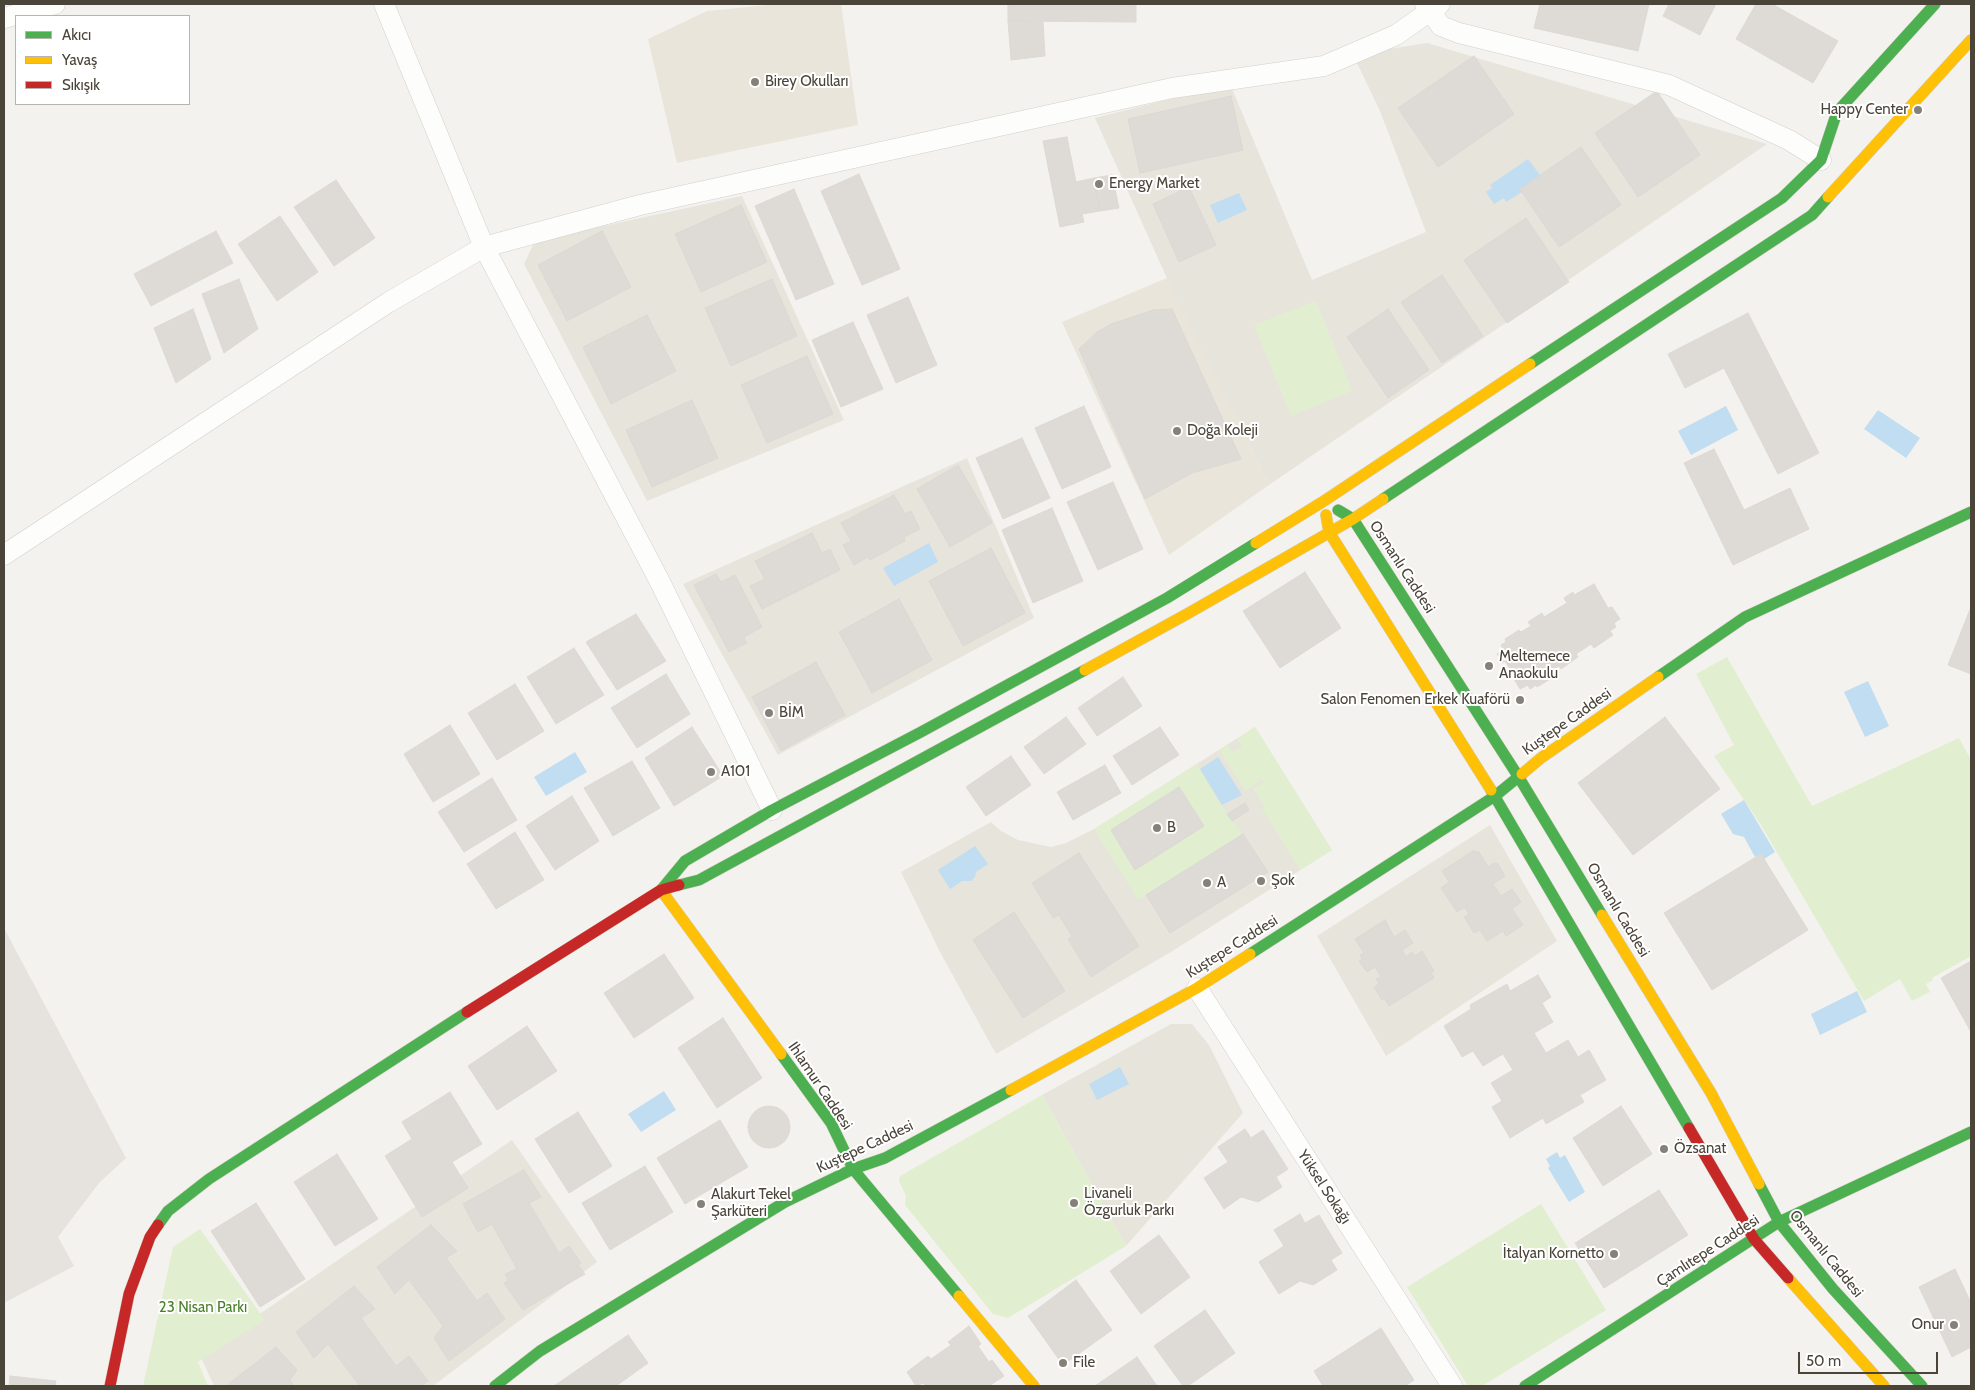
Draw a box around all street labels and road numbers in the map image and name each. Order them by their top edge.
street label: Osmanlı Caddesi [1365,517,1439,617]
street label: Kuştepe Caddesi [1519,685,1615,759]
street label: Osmanlı Caddesi [1583,860,1653,960]
street label: Kuştepe Caddesi [1183,912,1281,982]
street label: Ihlamur Caddesi [784,1039,856,1133]
street label: Kuştepe Caddesi [814,1117,916,1177]
street label: Yüksel Sokağı [1293,1147,1355,1227]
street label: Osmanlı Caddesi [1785,1207,1867,1301]
street label: Çamlıtepe Caddesi [1653,1211,1763,1291]

